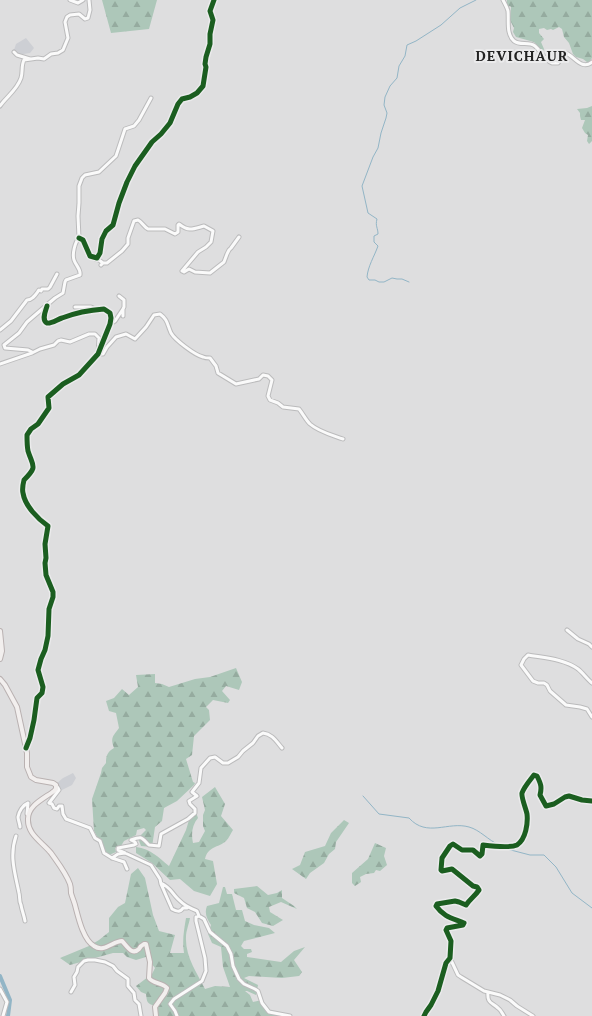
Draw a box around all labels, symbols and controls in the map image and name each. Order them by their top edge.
district label: DEVICHAUR [475,46,569,65]

